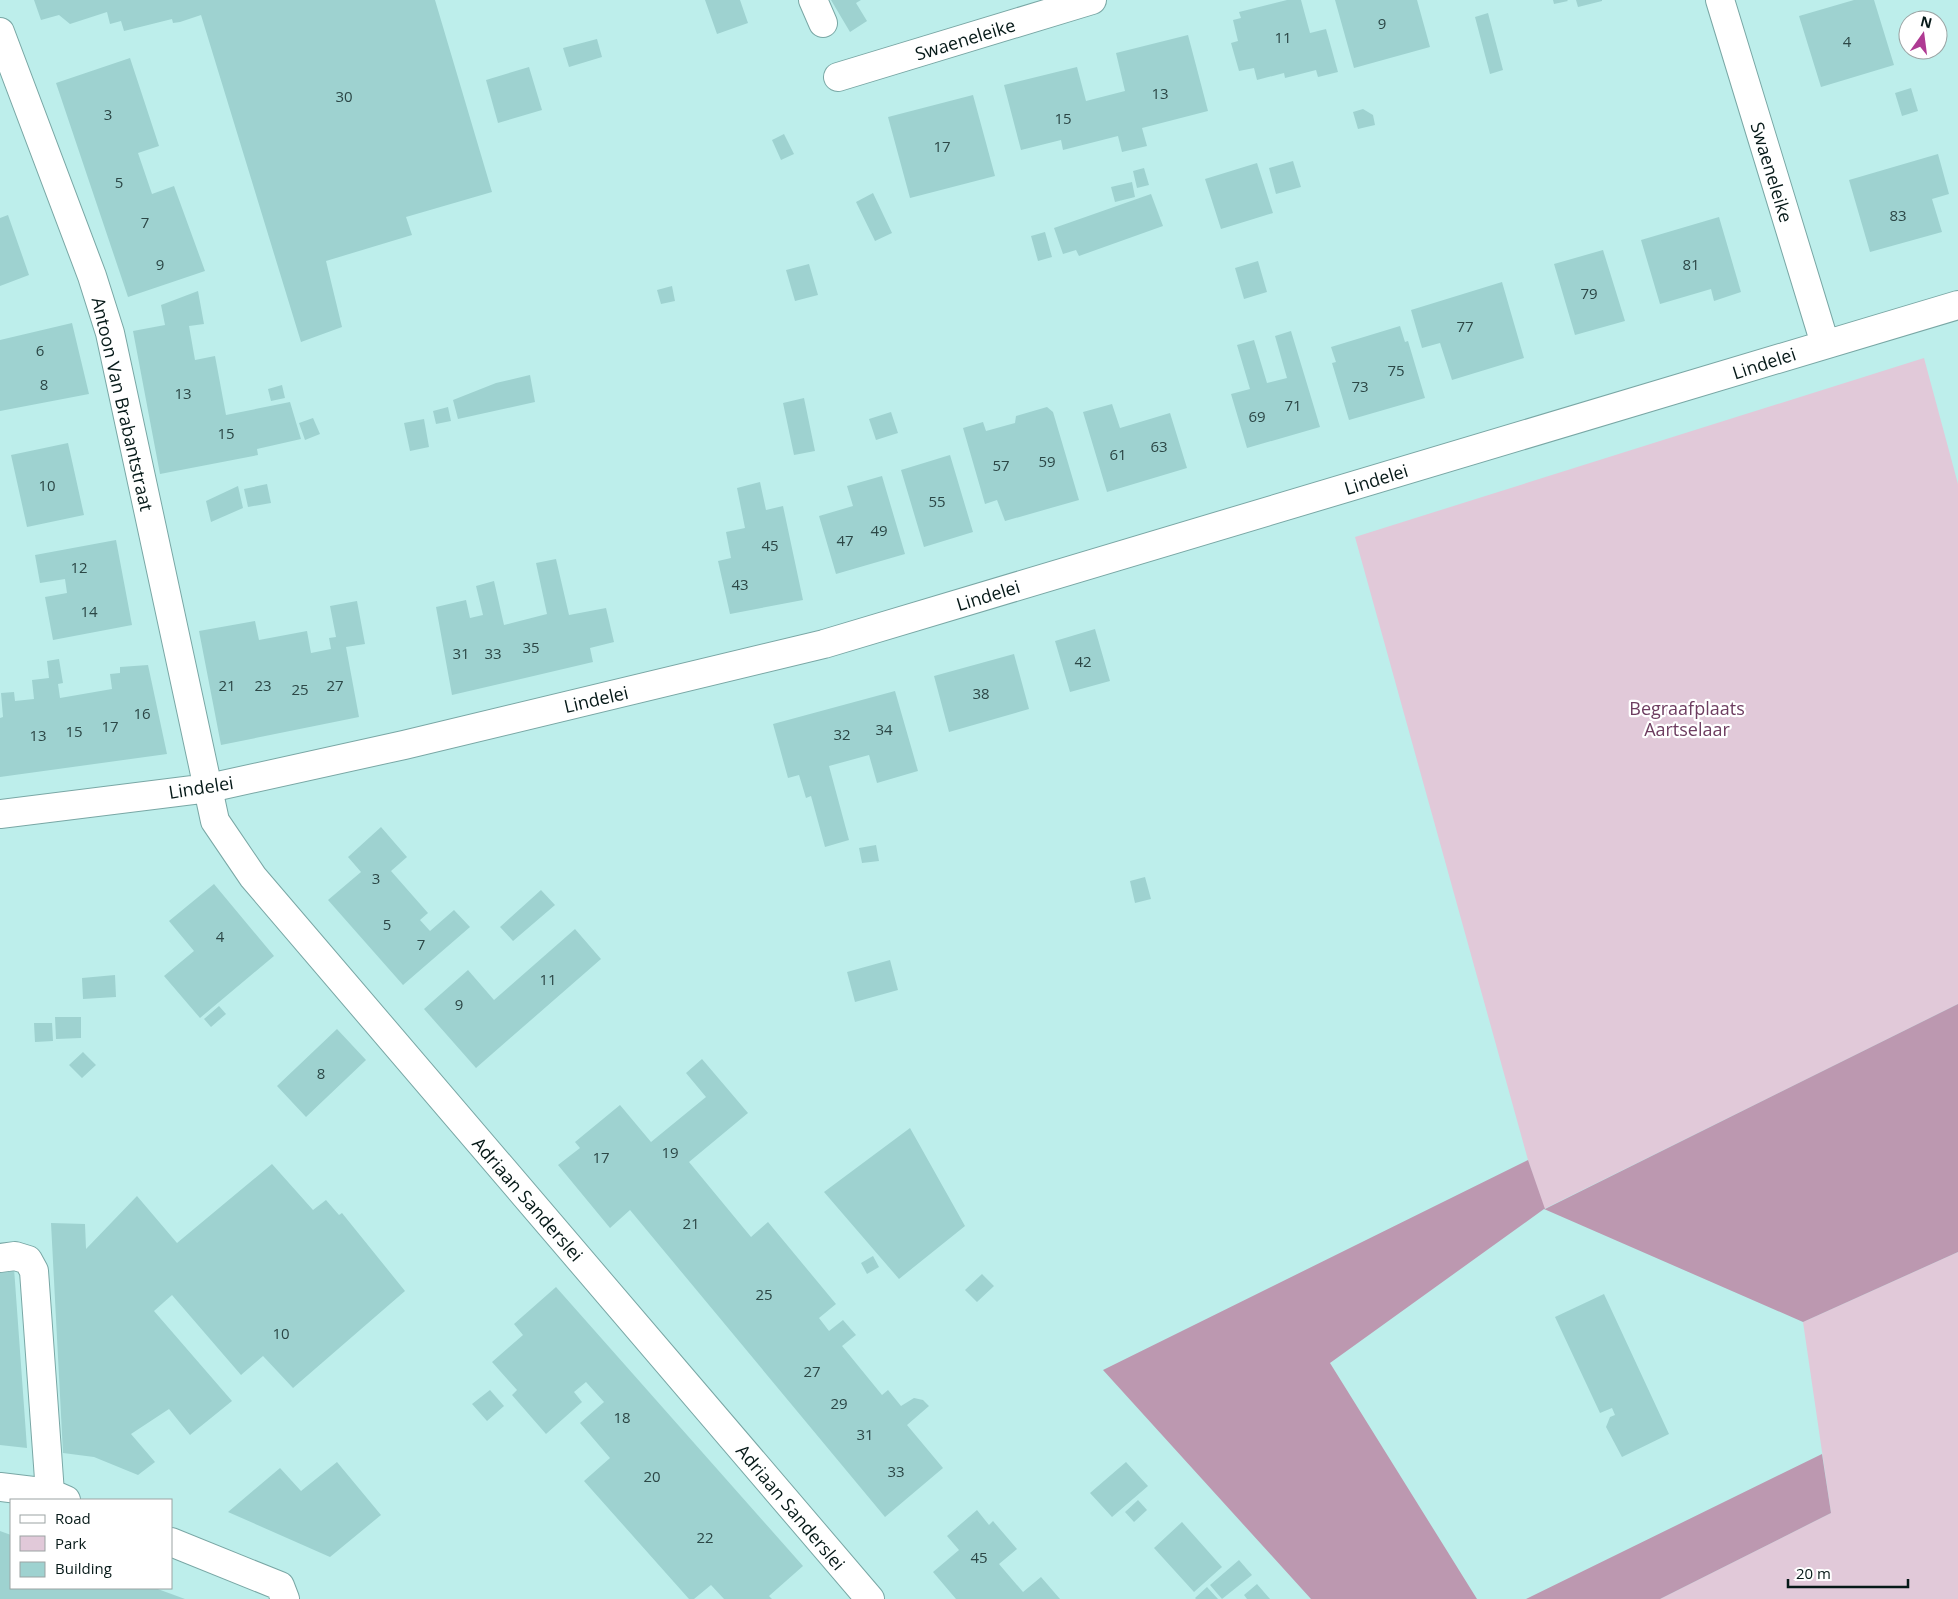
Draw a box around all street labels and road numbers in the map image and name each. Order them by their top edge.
street label: Swaeneleike [912,12,1018,66]
street label: Swaeneleike [1745,119,1799,225]
street label: Antoon Van Brabantstraat [87,295,159,513]
street label: Lindelei [1729,341,1799,385]
street label: Lindelei [1341,458,1411,500]
street label: Lindelei [953,574,1023,616]
street label: Lindelei [561,680,631,718]
street label: Lindelei [167,770,235,804]
street label: Adriaan Sanderslei [467,1132,589,1266]
street label: Adriaan Sanderslei [731,1439,851,1575]

